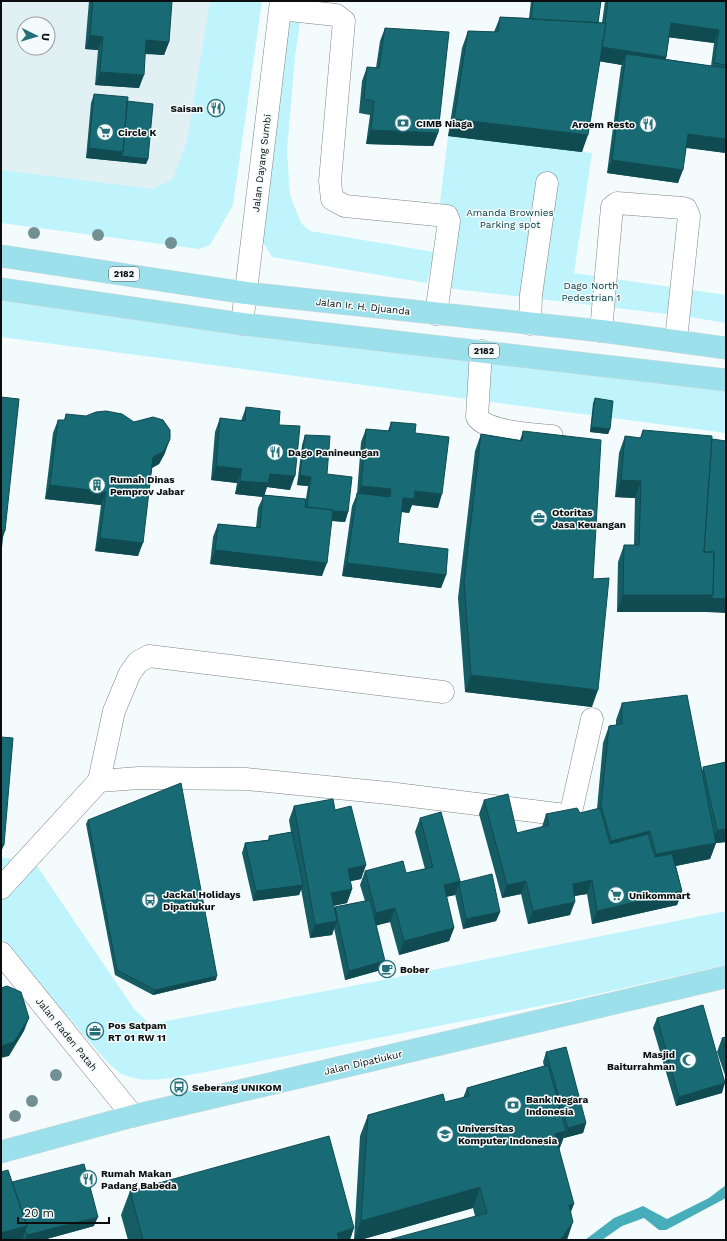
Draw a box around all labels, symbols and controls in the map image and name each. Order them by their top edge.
north arrow [16,16,56,56]
text: U [39,32,52,41]
restaurant icon: Saisan [206,98,226,118]
place label: Saisan [171,103,203,114]
street label: Jalan Dayang Sumbi [250,113,273,213]
bank icon: CIMB Niaga [393,113,413,133]
restaurant icon: Aroem Resto [638,114,658,134]
place label: CIMB Niaga [416,118,473,129]
place label: Aroem Resto [572,119,635,130]
supermarket icon: Circle K [95,122,115,142]
place label: Circle K [118,127,157,138]
park label: Amanda Brownies Parking spot [466,207,554,230]
road number: 2182 [109,267,139,281]
park label: Dago North Pedestrian 1 [562,280,620,303]
street label: Jalan Ir. H. Djuanda [315,296,411,317]
road number: 2182 [469,344,499,358]
restaurant icon: Dago Panineungan [265,442,285,462]
place label: Dago Panineungan [288,447,379,458]
place label: Rumah Dinas Pemprov Jabar [110,474,185,497]
building icon: Rumah Dinas Pemprov Jabar [87,475,107,495]
place label: Otoritas Jasa Keuangan [552,507,626,530]
office icon: Otoritas Jasa Keuangan [529,508,549,528]
supermarket icon: Unikommart [606,885,626,905]
place label: Jackal Holidays Dipatiukur [163,889,241,912]
bus stop icon: Jackal Holidays Dipatiukur [140,890,160,910]
place label: Unikommart [629,890,691,901]
cafe icon: Bober [377,959,397,979]
place label: Bober [400,964,430,975]
street label: Jalan Raden Patah [34,995,100,1073]
place label: Pos Satpam RT 01 RW 11 [108,1020,167,1043]
office icon: Pos Satpam RT 01 RW 11 [85,1021,105,1041]
street label: Jalan Dipatiukur [323,1048,403,1077]
place label: Masjid Baiturrahman [607,1049,675,1072]
mosque icon: Masjid Baiturrahman [678,1050,698,1070]
bus stop icon: Seberang UNIKOM [169,1077,189,1097]
place label: Seberang UNIKOM [192,1082,282,1093]
place label: Bank Negara Indonesia [526,1094,589,1117]
bank icon: Bank Negara Indonesia [503,1095,523,1115]
place label: Universitas Komputer Indonesia [458,1123,557,1146]
school or university icon: Universitas Komputer Indonesia [435,1124,455,1144]
place label: Rumah Makan Padang Babeda [101,1168,177,1191]
restaurant icon: Rumah Makan Padang Babeda [78,1169,98,1189]
scale bar [18,1199,109,1225]
text: 20 m [24,1206,54,1220]

